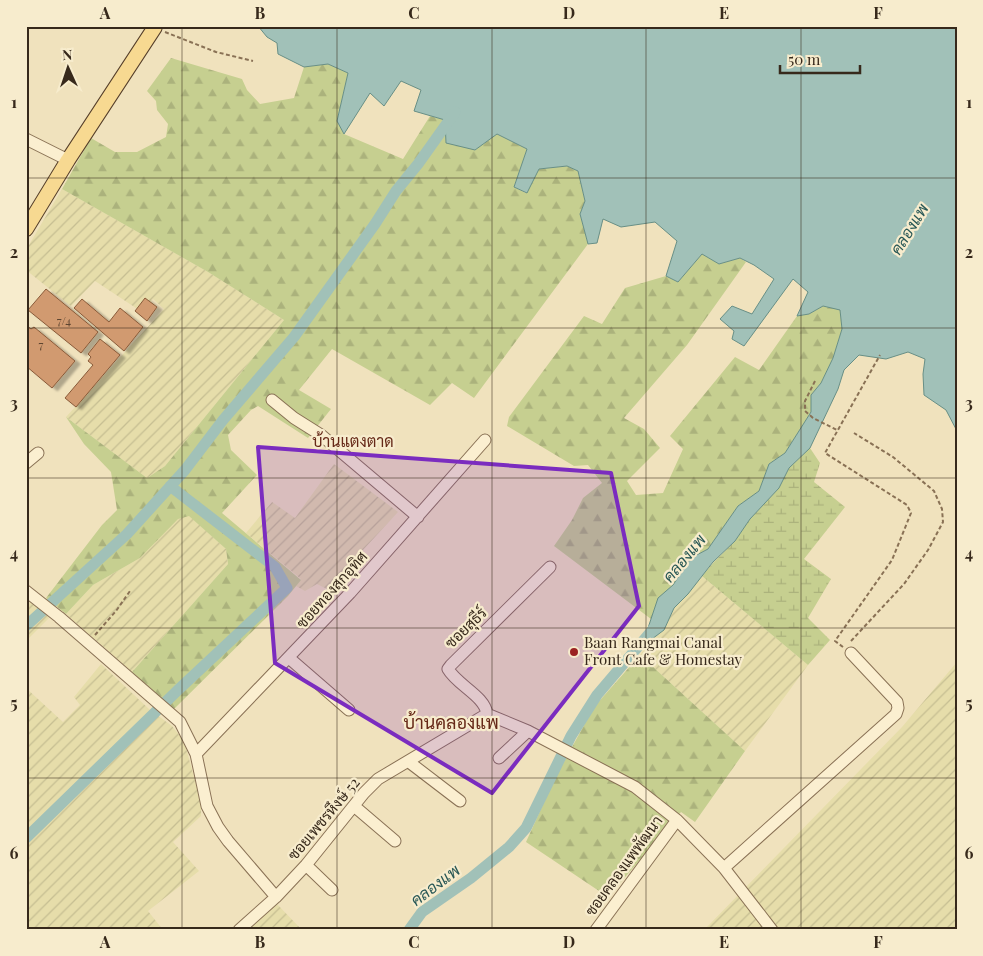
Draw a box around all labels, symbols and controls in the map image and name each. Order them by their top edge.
text: A [99,2,111,23]
text: B [255,2,266,23]
text: C [408,2,420,23]
text: D [563,2,575,23]
text: E [719,2,729,23]
text: F [873,2,883,23]
north arrow [42,42,92,92]
scale bar [780,42,860,74]
text: N [62,45,73,64]
text: 50 m [788,49,821,69]
text: 1 [11,91,17,112]
text: 1 [966,91,972,112]
water label: คลองแพ [885,199,933,258]
text: 2 [10,241,18,262]
text: 2 [965,241,973,262]
house number: 7/4 [57,312,71,328]
house number: 7 [39,336,44,352]
text: 3 [10,392,18,413]
text: 3 [965,392,973,413]
district label: บ้านแตงตาด [312,430,394,451]
water label: คลองแพ [657,529,710,586]
text: 4 [10,542,18,563]
text: 4 [965,542,973,563]
street label: ซอยทองสุกอุทิศ [291,547,373,633]
street label: ซอยสุธีร์ [440,602,492,654]
place label: Baan Rangmai Canal Front Cafe & Homestay [584,632,743,669]
marker: Baan Rangmai Canal Front Cafe & Homestay [568,646,580,658]
text: 5 [10,692,18,713]
text: 5 [965,692,973,713]
district label: บ้านคลองแพ [403,710,499,734]
street label: ซอยเพชรหึงษ์ 52 [283,773,364,864]
street label: ซอยคลองแพพัฒนา [580,811,666,920]
text: 6 [10,842,19,863]
text: 6 [965,842,974,863]
water label: คลองแพ [406,859,464,910]
text: A [99,931,111,952]
text: B [255,931,266,952]
text: C [408,931,420,952]
text: D [563,931,575,952]
text: E [719,931,729,952]
text: F [873,931,883,952]

